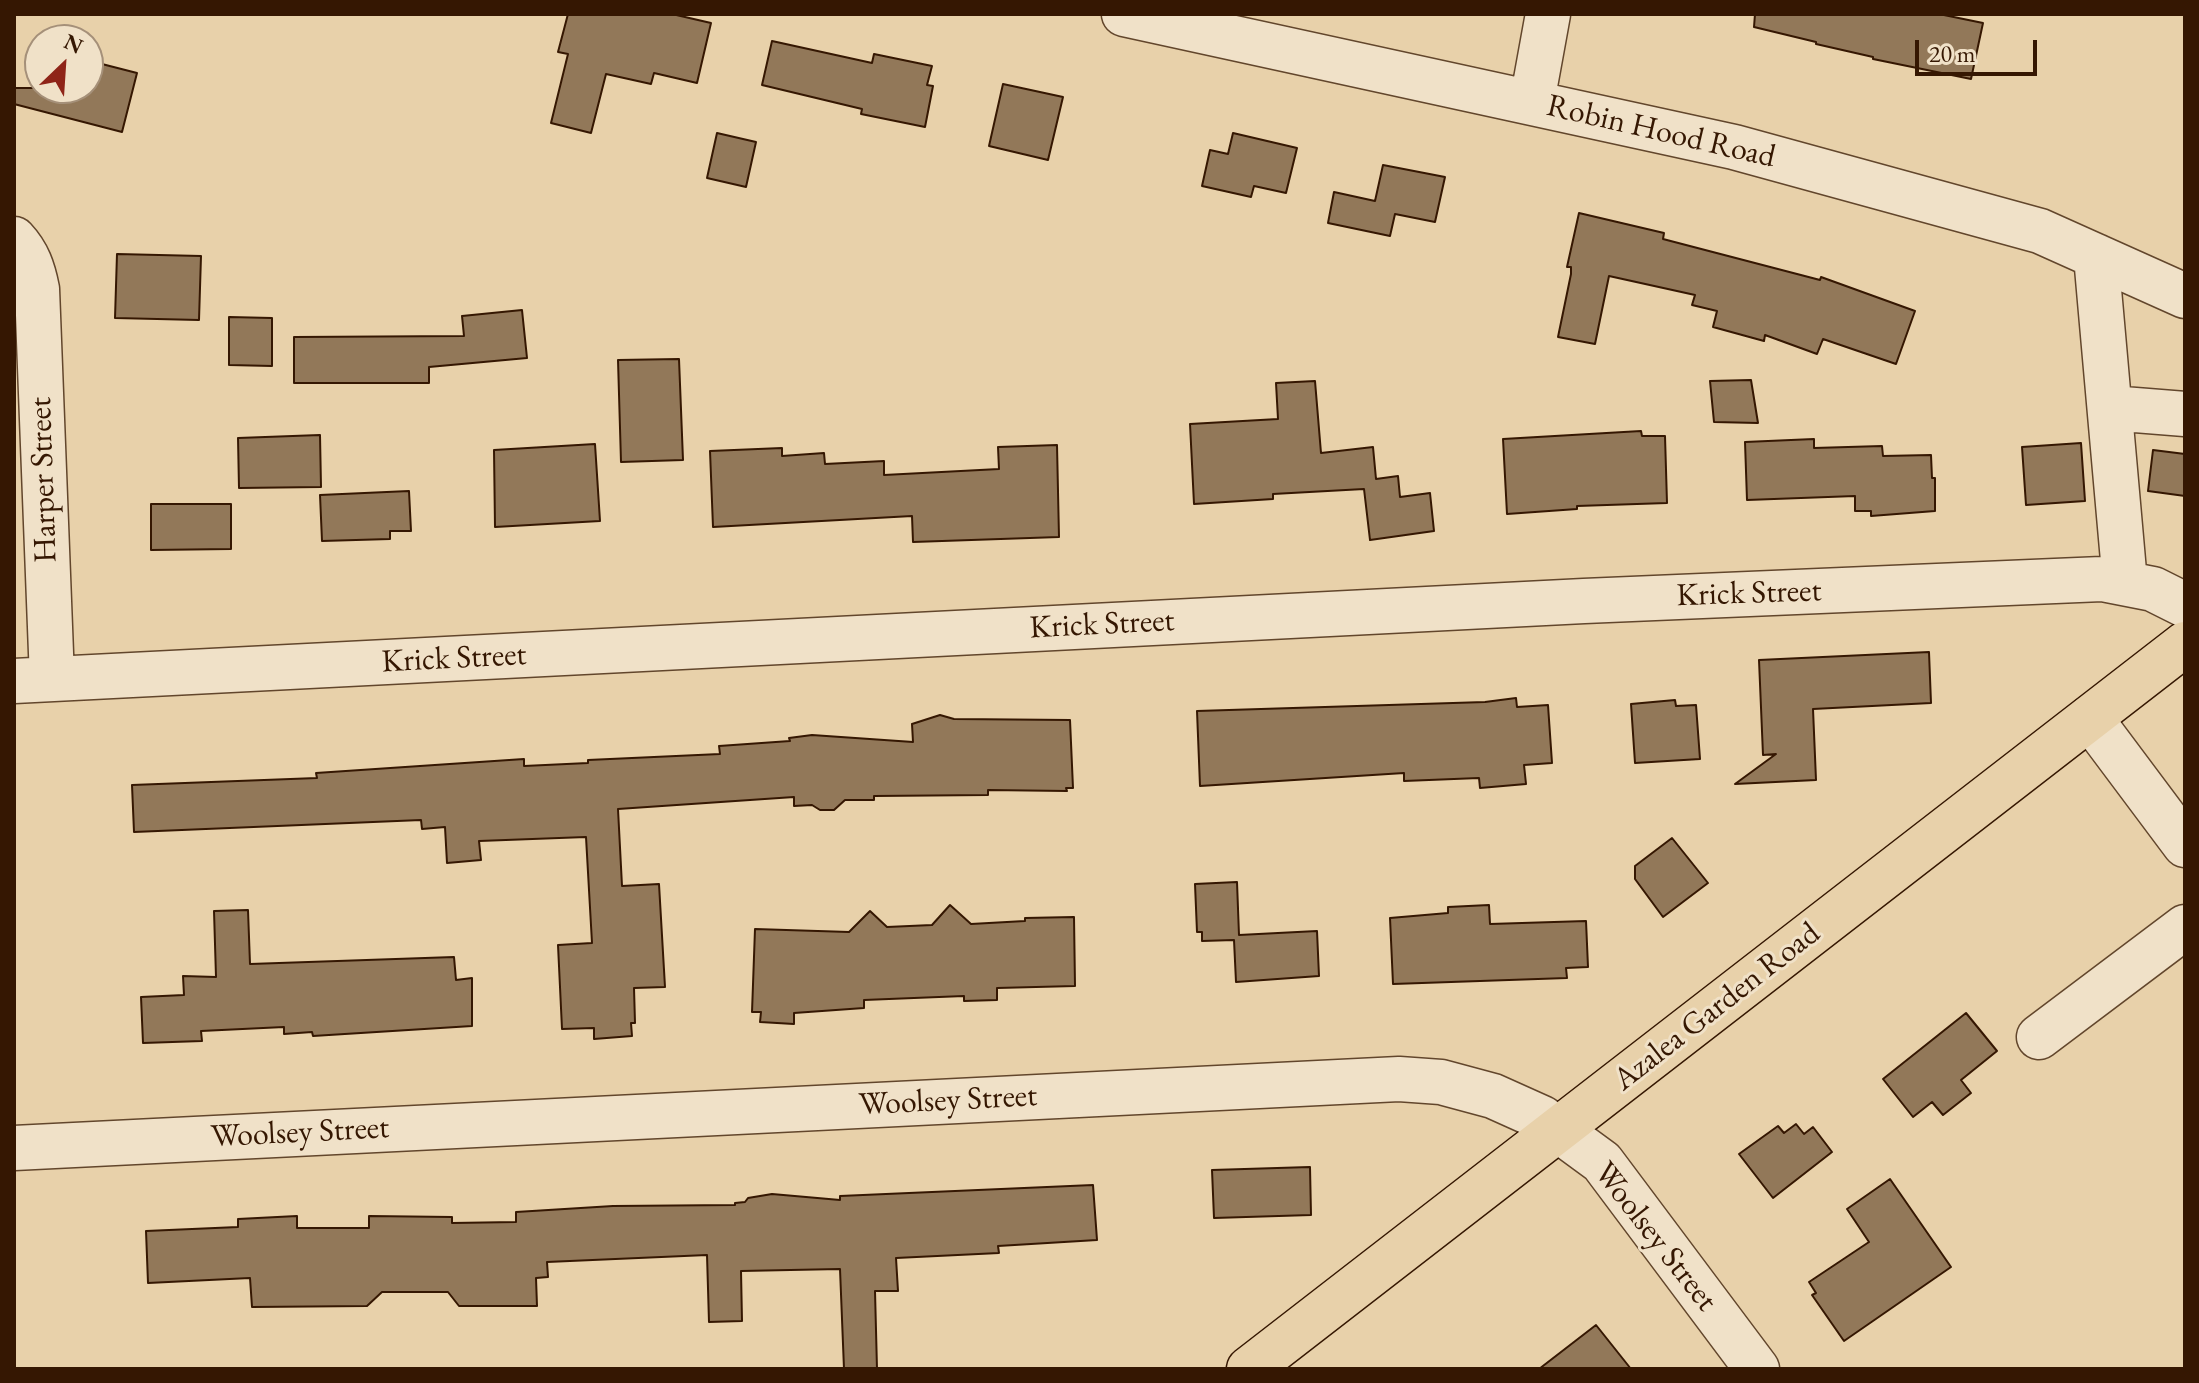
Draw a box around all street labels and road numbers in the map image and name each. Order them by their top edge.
street label: Robin Hood Road [1543,87,1779,177]
street label: Harper Street [22,396,66,564]
street label: Krick Street [1676,572,1822,616]
street label: Krick Street [1029,602,1175,648]
street label: Krick Street [381,636,527,682]
street label: Azalea Garden Road [1606,914,1828,1100]
street label: Woolsey Street [858,1077,1038,1125]
street label: Woolsey Street [210,1109,390,1157]
street label: Woolsey Street [1585,1155,1725,1319]

